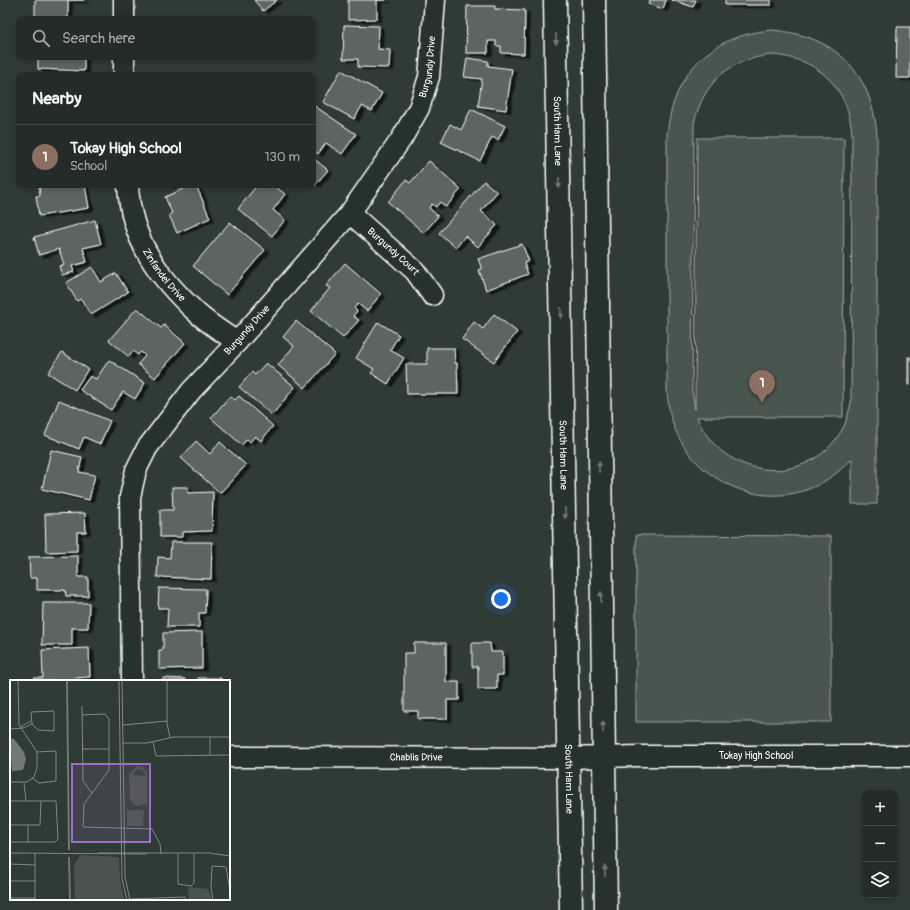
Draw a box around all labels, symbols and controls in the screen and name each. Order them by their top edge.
search box [16,16,316,60]
icon: search [30,27,52,49]
text: Search here [62,29,135,48]
one-way arrow [553,33,559,46]
street label: Burgundy Drive [417,36,438,99]
text: Nearby [32,88,81,109]
street label: South Ham Lane [551,96,564,166]
text: Tokay High School [70,139,182,158]
text: 1 [42,149,48,165]
text: 130 m [264,149,300,165]
text: School [70,158,107,174]
one-way arrow [555,177,562,189]
street label: Burgundy Court [365,225,423,278]
street label: Zinfandel Drive [140,246,188,304]
street label: Burgundy Drive [222,303,272,358]
one-way arrow [558,307,564,320]
pin: 1 [749,370,775,403]
street label: South Ham Lane [556,420,570,490]
one-way arrow [596,460,602,473]
one-way arrow [561,507,568,519]
your location [491,589,511,609]
one-way arrow [598,590,604,603]
inset map [10,680,230,900]
one-way arrow [599,721,606,733]
street label: South Ham Lane [562,744,575,814]
street label: Tokay High School [719,750,793,762]
street label: Chablis Drive [390,751,442,764]
map controls [862,790,898,898]
button: + [862,790,898,826]
button: − [862,826,898,862]
button: layers [862,862,898,898]
one-way arrow [602,864,608,877]

